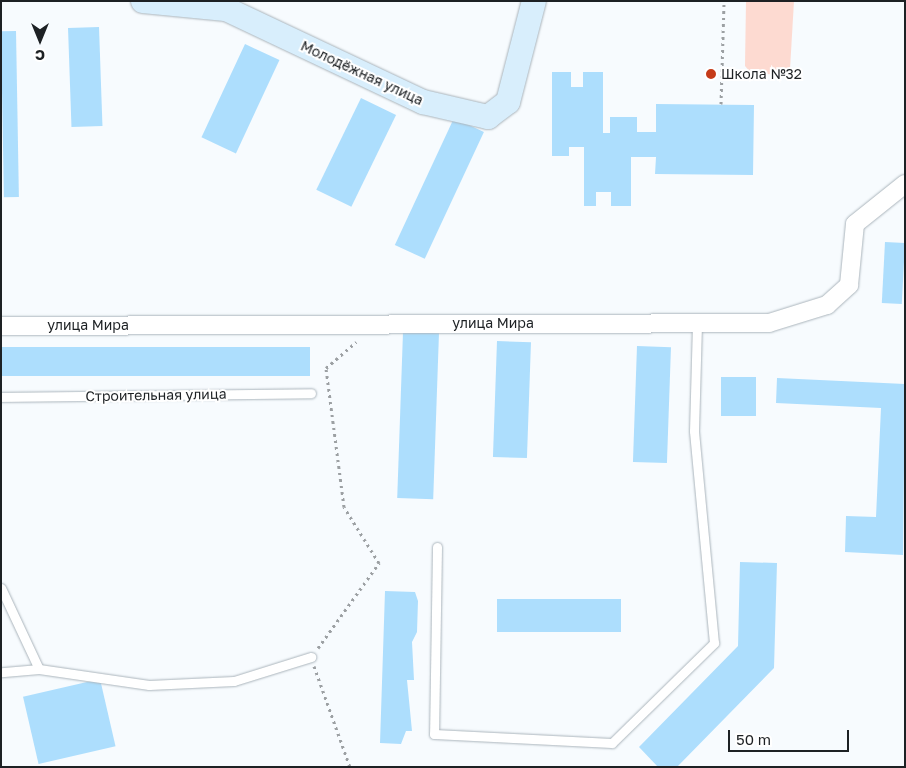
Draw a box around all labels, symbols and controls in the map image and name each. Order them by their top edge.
north arrow [15,15,65,65]
street label: Молодёжная улица [298,37,426,109]
text: С [35,47,45,64]
place label: Школа №32 [721,66,802,82]
marker: Школа №32 [705,68,717,80]
street label: улица Мира [452,315,534,331]
street label: улица Мира [47,317,129,333]
street label: Строительная улица [85,385,227,405]
scale bar [731,720,852,752]
text: 50 m [736,730,771,748]

